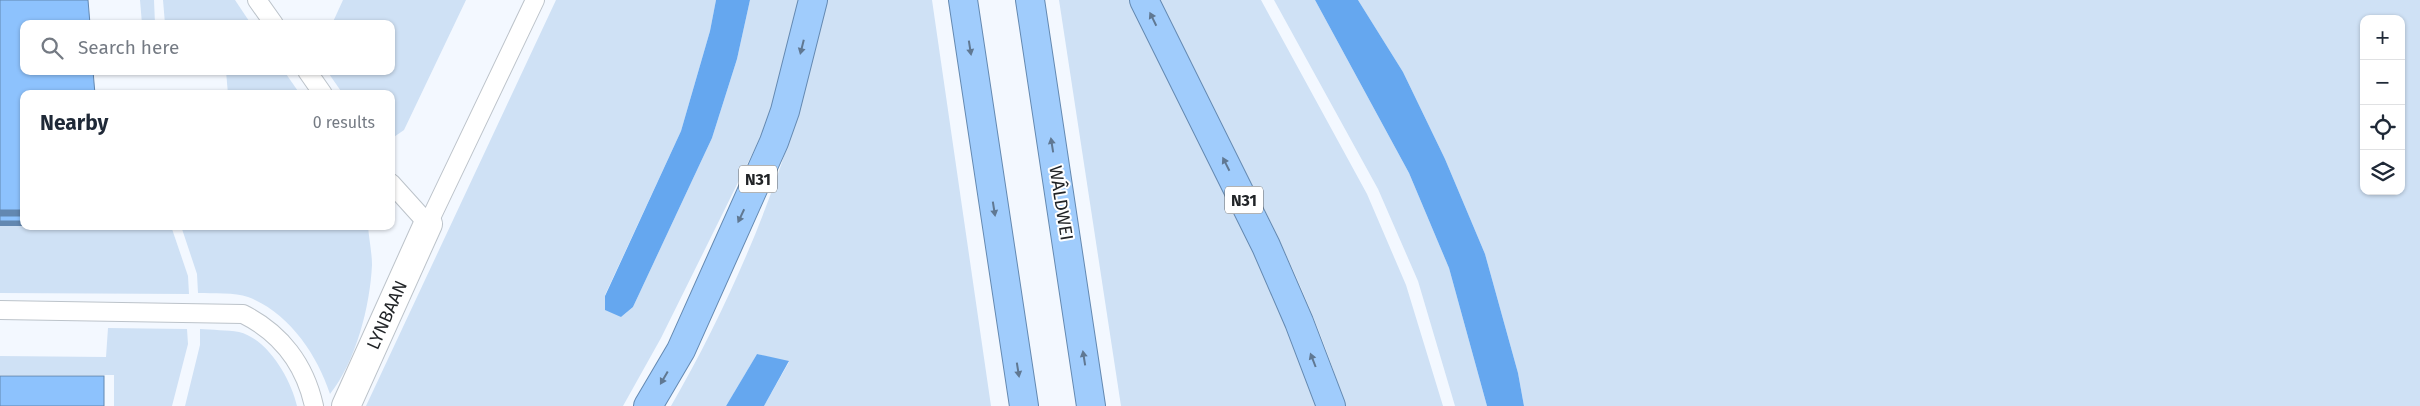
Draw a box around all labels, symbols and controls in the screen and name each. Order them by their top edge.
one-way arrow [1149,12,1157,26]
map controls [2360,15,2405,195]
button: + [2360,15,2405,60]
search box [20,20,395,75]
icon: search [38,34,66,62]
text: Search here [78,36,179,59]
one-way arrow [798,40,806,55]
one-way arrow [966,41,974,57]
button: − [2360,60,2405,105]
button: locate [2360,105,2405,150]
text: Nearby [40,110,108,136]
text: 0 results [313,113,375,132]
one-way arrow [1048,137,1056,153]
button: layers [2360,150,2405,195]
one-way arrow [1222,157,1230,171]
street label: WÂLDWEI [1044,164,1078,242]
road number: N31 [739,165,777,192]
road number: N31 [1225,186,1263,214]
one-way arrow [990,201,998,217]
one-way arrow [737,209,745,223]
street label: LYNBAAN [362,277,412,353]
one-way arrow [1080,349,1088,365]
one-way arrow [1309,353,1317,368]
one-way arrow [1015,362,1023,378]
one-way arrow [660,372,669,385]

